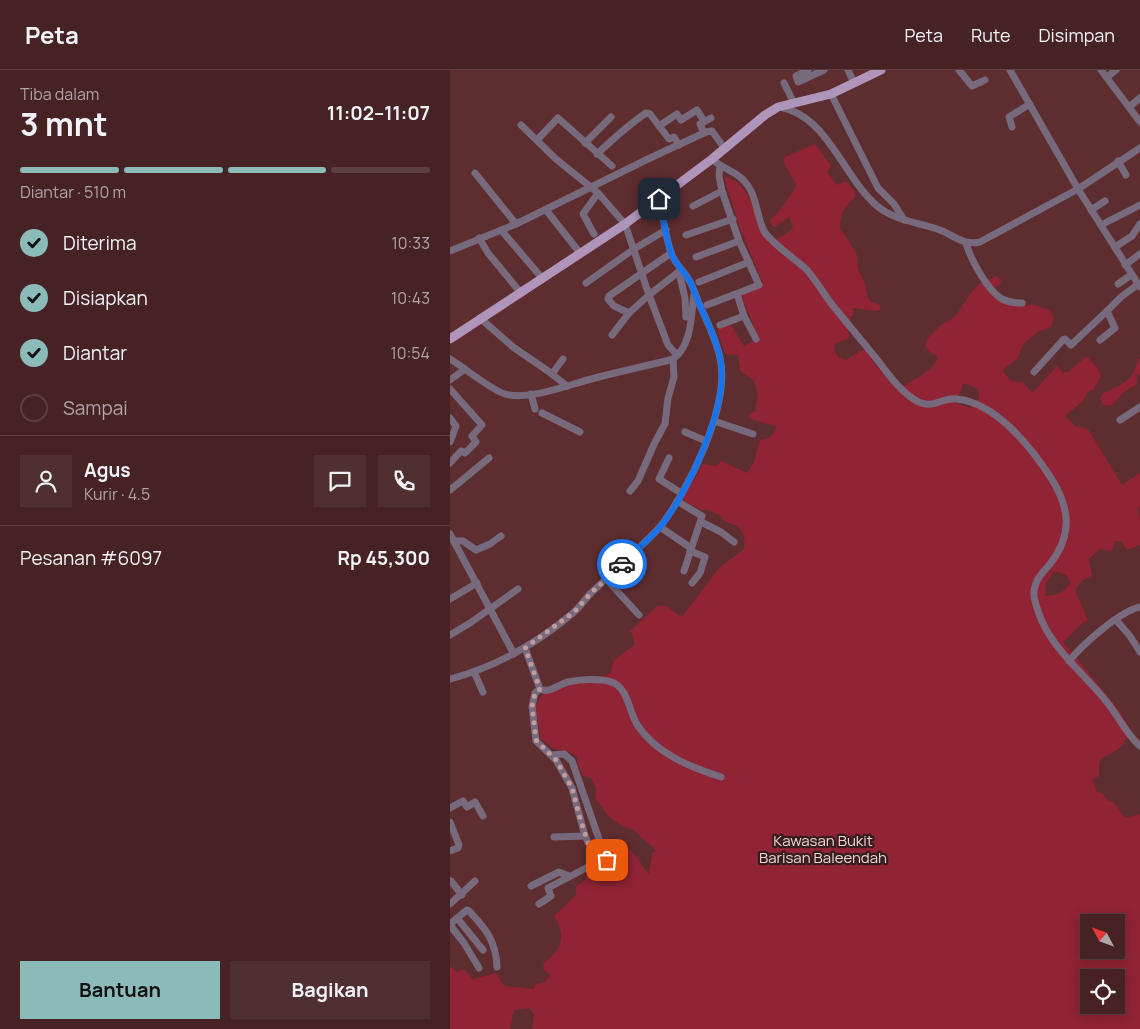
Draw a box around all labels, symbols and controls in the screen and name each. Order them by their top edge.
text: Peta [25,18,79,51]
text: Peta [904,23,943,47]
text: Rute [971,23,1010,47]
text: Disimpan [1038,23,1115,47]
text: Tiba dalam [20,83,99,105]
text: 11:02–11:07 [327,100,430,126]
text: 3 mnt [20,102,108,146]
pin [638,178,680,220]
text: Diantar · 510 m [20,181,126,203]
icon: home [645,185,673,213]
icon: check [20,229,48,257]
text: Diterima [63,230,136,256]
text: 10:33 [392,232,430,254]
icon: check [20,284,48,312]
text: Disiapkan [63,285,148,311]
text: 10:43 [391,287,430,309]
icon: check [20,339,48,367]
text: Diantar [63,340,127,366]
text: 10:54 [391,342,430,364]
text: Sampai [63,395,128,421]
button: person [20,455,72,507]
button: chat [314,455,366,507]
button: phone [378,455,430,507]
text: Agus [84,457,131,483]
text: Kurir · 4.5 [84,483,150,505]
courier [597,539,647,589]
text: Pesanan #6097 [20,545,162,571]
text: Rp 45,300 [337,545,430,571]
icon: car [608,550,636,578]
park label: Kawasan Bukit Barisan Baleendah [759,830,887,868]
pin [586,839,628,881]
icon: bag [593,846,621,874]
north arrow [1080,914,1125,959]
map controls [1080,914,1125,1014]
button: Bantuan [20,961,220,1019]
button: Bagikan [230,961,430,1019]
button: locate [1080,969,1125,1014]

